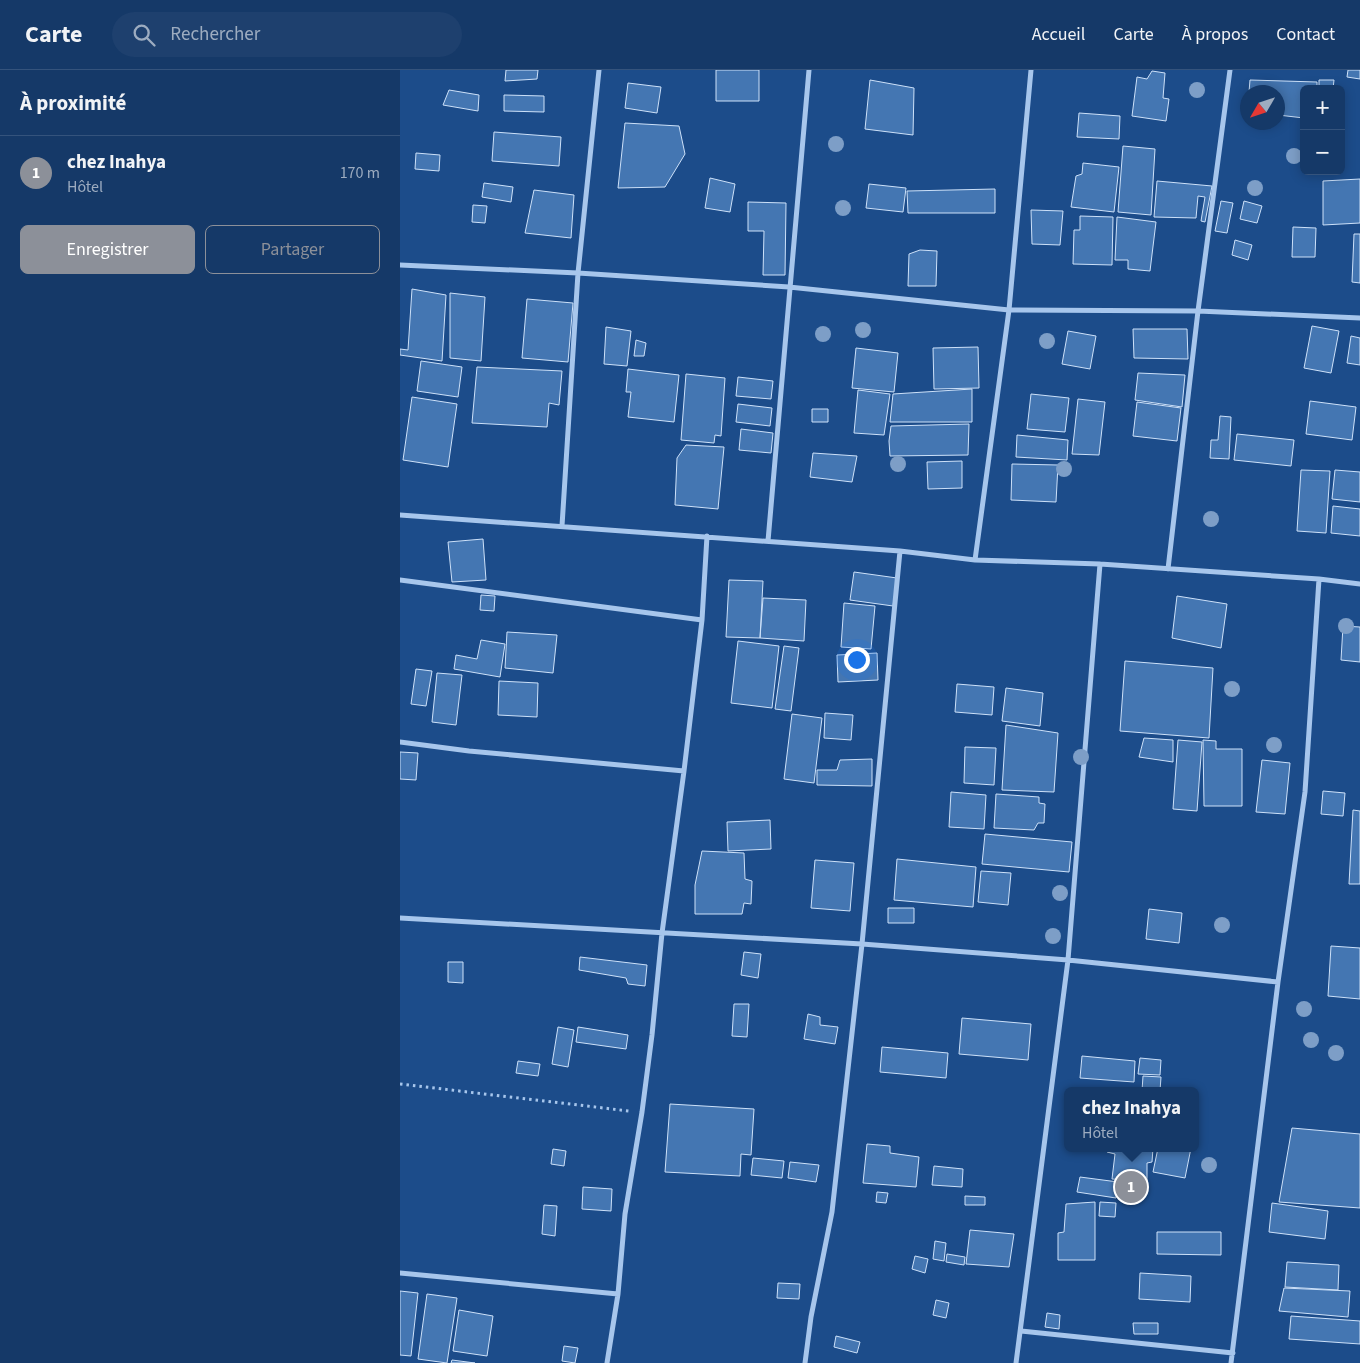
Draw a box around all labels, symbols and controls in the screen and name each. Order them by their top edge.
search box [112,12,462,57]
text: Carte [25,17,82,52]
icon: search [130,21,158,49]
text: Rechercher [170,21,260,48]
text: Accueil [1032,22,1085,47]
text: Carte [1113,22,1154,47]
text: À propos [1182,22,1248,47]
text: Contact [1276,22,1335,47]
north arrow [1240,85,1285,130]
map controls [1300,85,1345,175]
button: + [1300,85,1345,130]
text: À proximité [20,88,126,118]
button: − [1300,130,1345,175]
text: chez Inahya [67,149,166,176]
text: 1 [32,162,40,184]
text: 170 m [340,162,380,184]
text: Hôtel [67,176,103,198]
button: Enregistrer [20,225,195,274]
button: Partager [205,225,380,274]
your location [844,647,870,673]
popup [1064,1087,1199,1152]
text: chez Inahya [1082,1095,1181,1122]
text: Hôtel [1082,1122,1118,1144]
pin: 1 [1115,1168,1147,1206]

